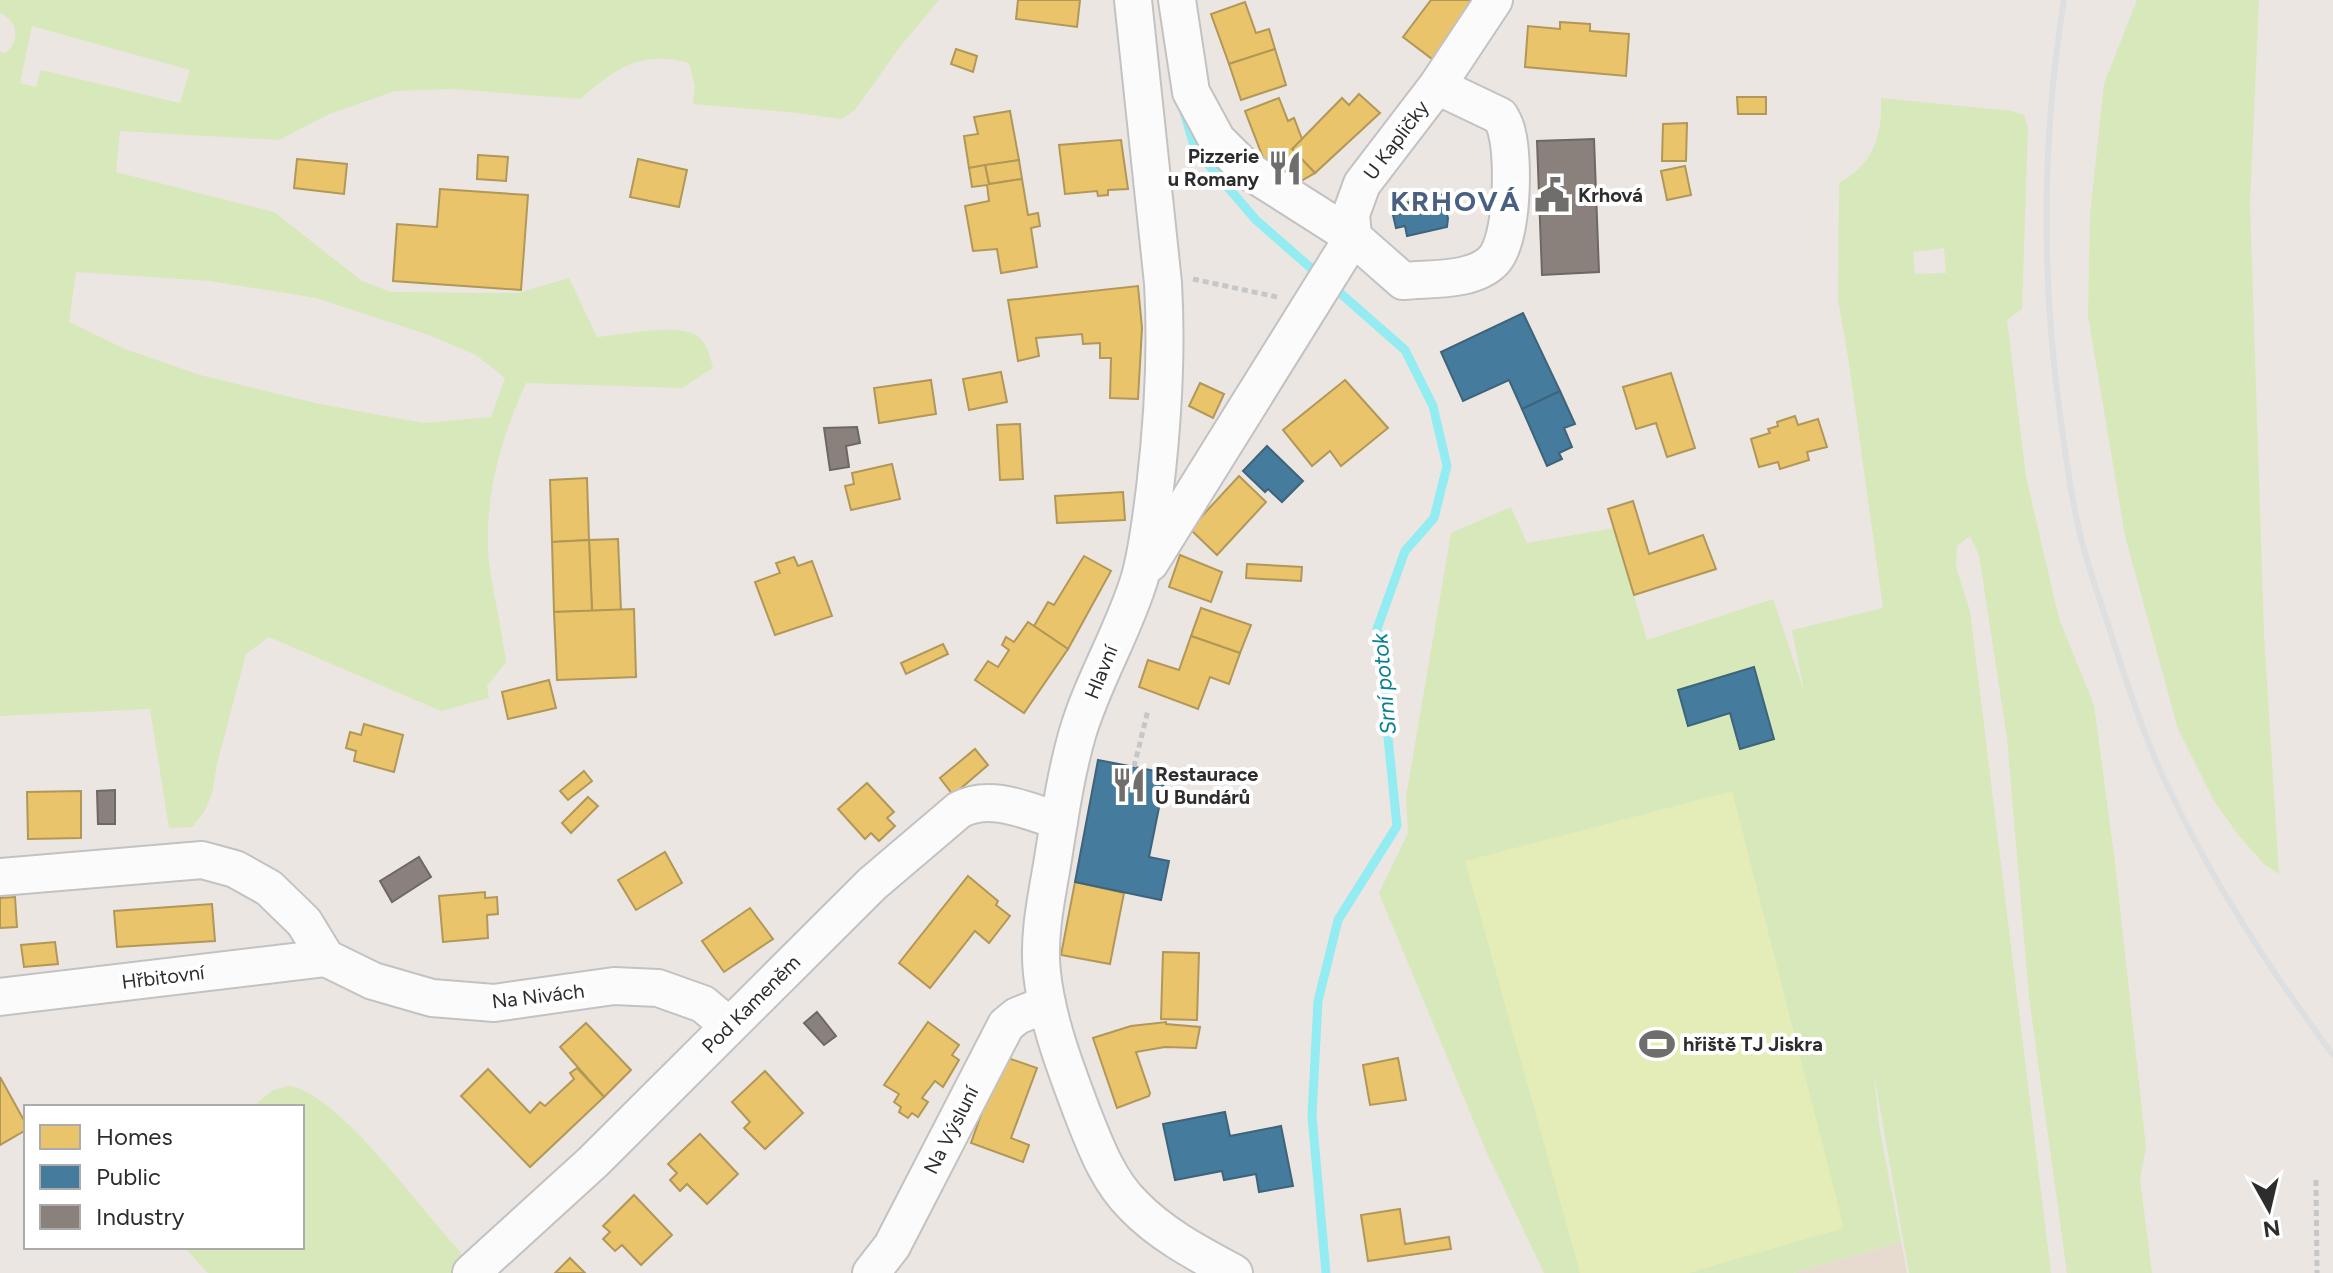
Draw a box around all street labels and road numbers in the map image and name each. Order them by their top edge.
street label: U Kapličky [1358,95,1434,184]
street label: Hlavní [1079,640,1123,702]
street label: Pod Kameněm [697,950,805,1058]
street label: Hřbitovní [120,960,207,994]
street label: Na Nivách [490,978,586,1014]
street label: Na Výsluní [919,1081,984,1178]

